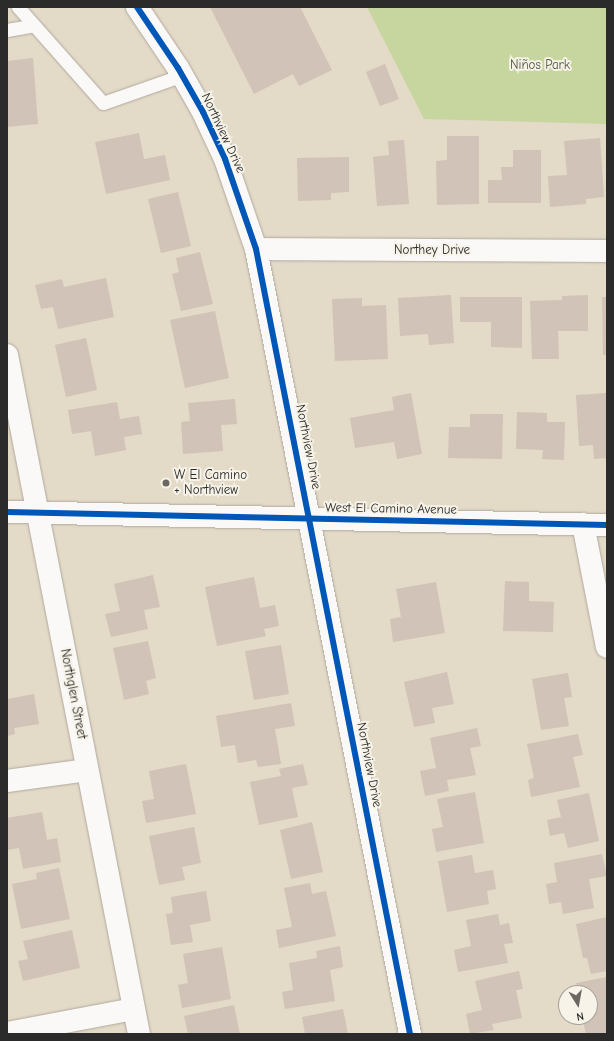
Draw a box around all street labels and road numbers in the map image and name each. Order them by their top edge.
street label: Northview Drive [198,91,248,175]
street label: Northey Drive [394,242,470,258]
street label: Northview Drive [292,403,324,491]
street label: West El Camino Avenue [325,500,457,518]
street label: Northglen Street [57,648,89,740]
street label: Northview Drive [353,721,385,809]

